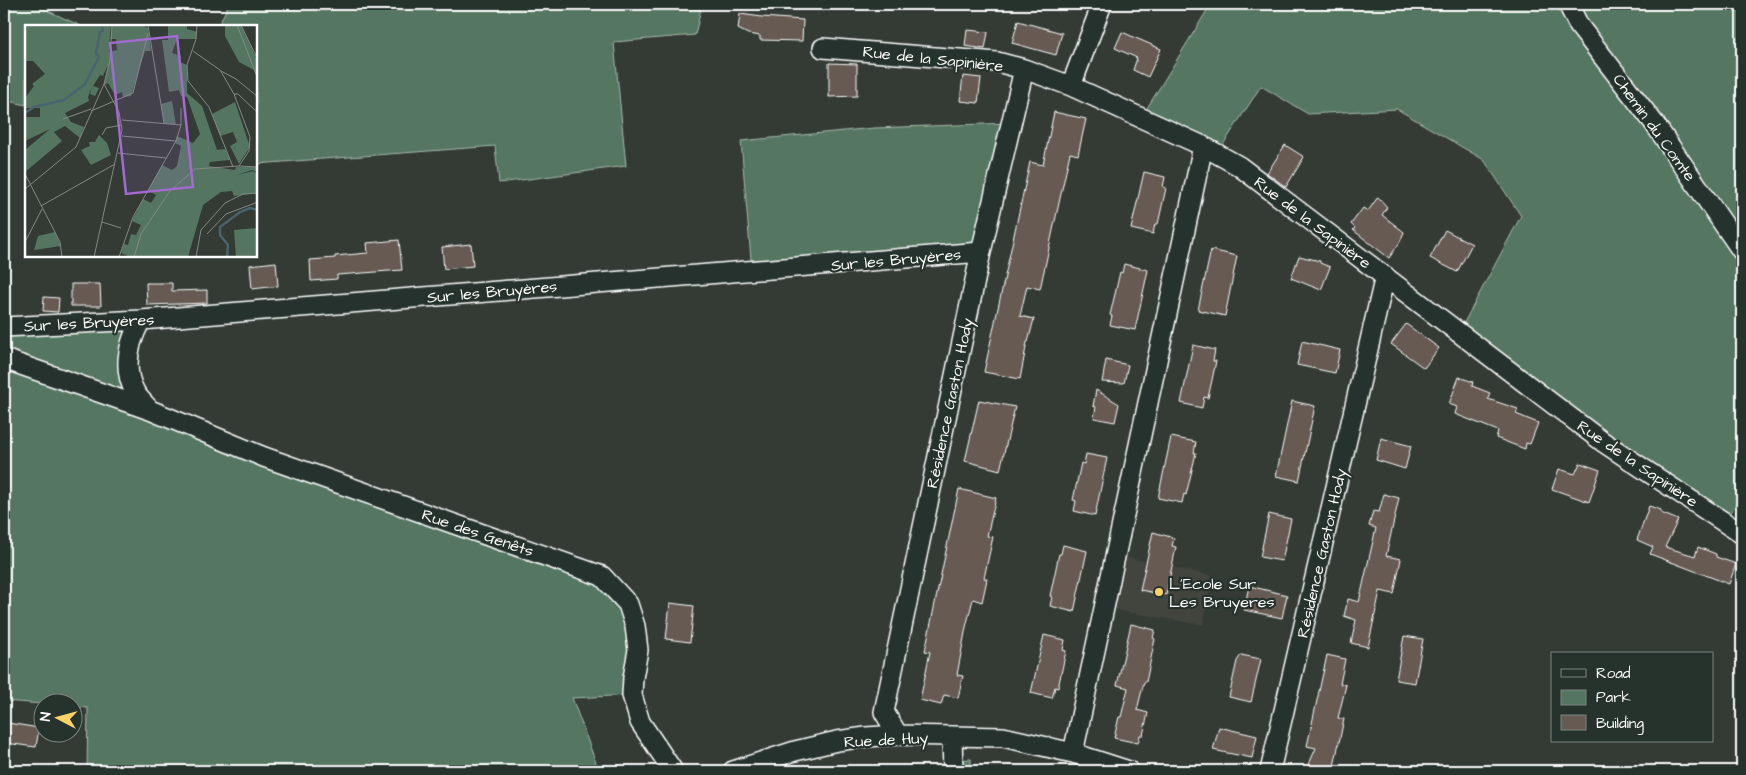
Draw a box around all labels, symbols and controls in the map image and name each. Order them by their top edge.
inset map [25,25,258,258]
street label: Rue de la Sapinière [862,41,1005,77]
street label: Chemin du Comte [1608,69,1701,186]
street label: Rue de la Sapinière [1249,172,1376,274]
street label: Sur les Bruyères [830,243,962,278]
street label: Sur les Bruyères [426,275,558,310]
street label: Sur les Bruyères [23,309,155,338]
street label: Résidence Gaston Hody [921,316,980,490]
street label: Rue de la Sapinière [1573,415,1702,513]
street label: Résidence Gaston Hody [1292,466,1353,640]
street label: Rue des Genêts [419,504,536,562]
place label: L'Ecole Sur Les Bruyeres [1169,573,1274,614]
marker: L'Ecole Sur Les Bruyeres [1153,586,1165,598]
legend [1551,652,1714,742]
text: Road [1596,663,1631,684]
text: Park [1596,687,1631,708]
north arrow [32,692,82,742]
text: N [36,711,56,722]
text: Building [1596,713,1644,735]
street label: Rue de Huy [843,727,929,754]

